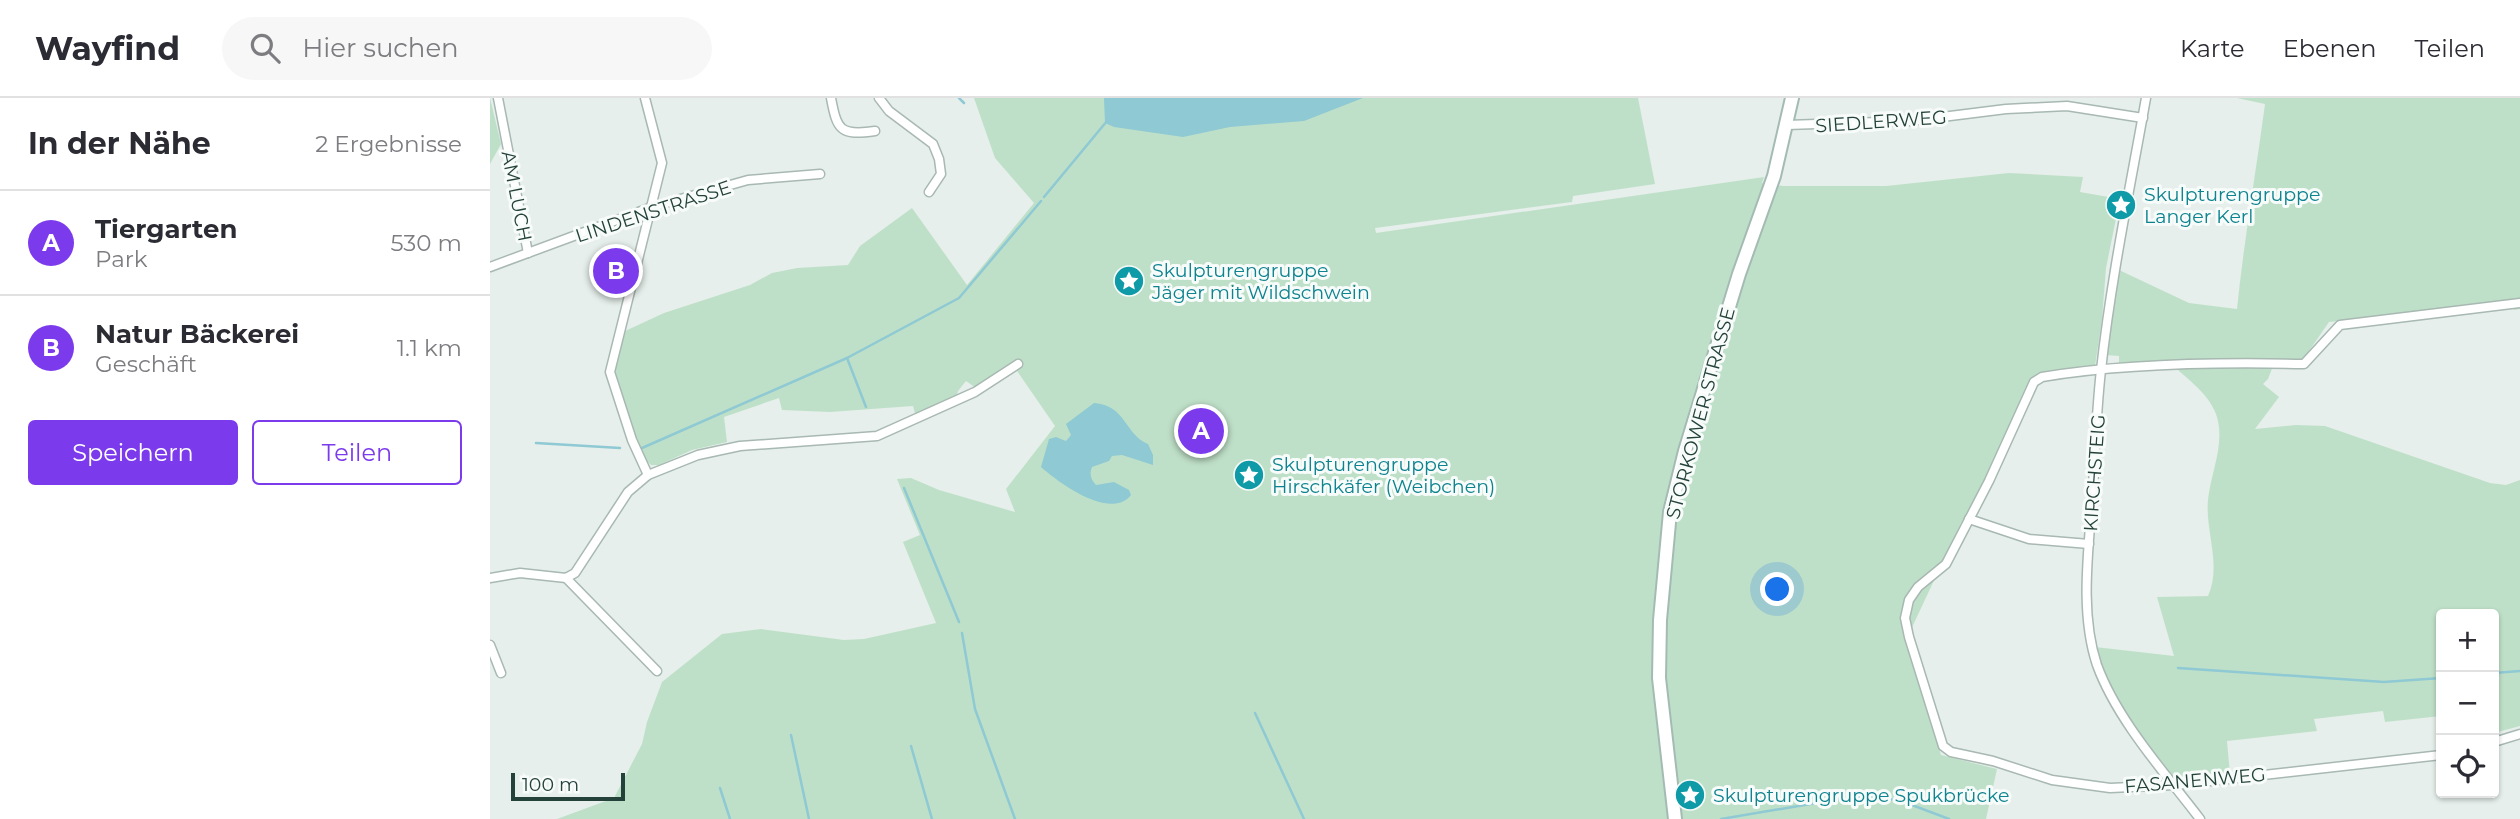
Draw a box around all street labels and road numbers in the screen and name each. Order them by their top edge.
street label: SIEDLERWEG [1815,105,1948,138]
street label: AM LUCH [496,149,537,243]
street label: LINDENSTRASSE [573,175,734,247]
street label: STORKOWER STRASSE [1661,305,1740,522]
street label: KIRCHSTEIG [2079,414,2110,532]
street label: FASANENWEG [2123,763,2267,798]

